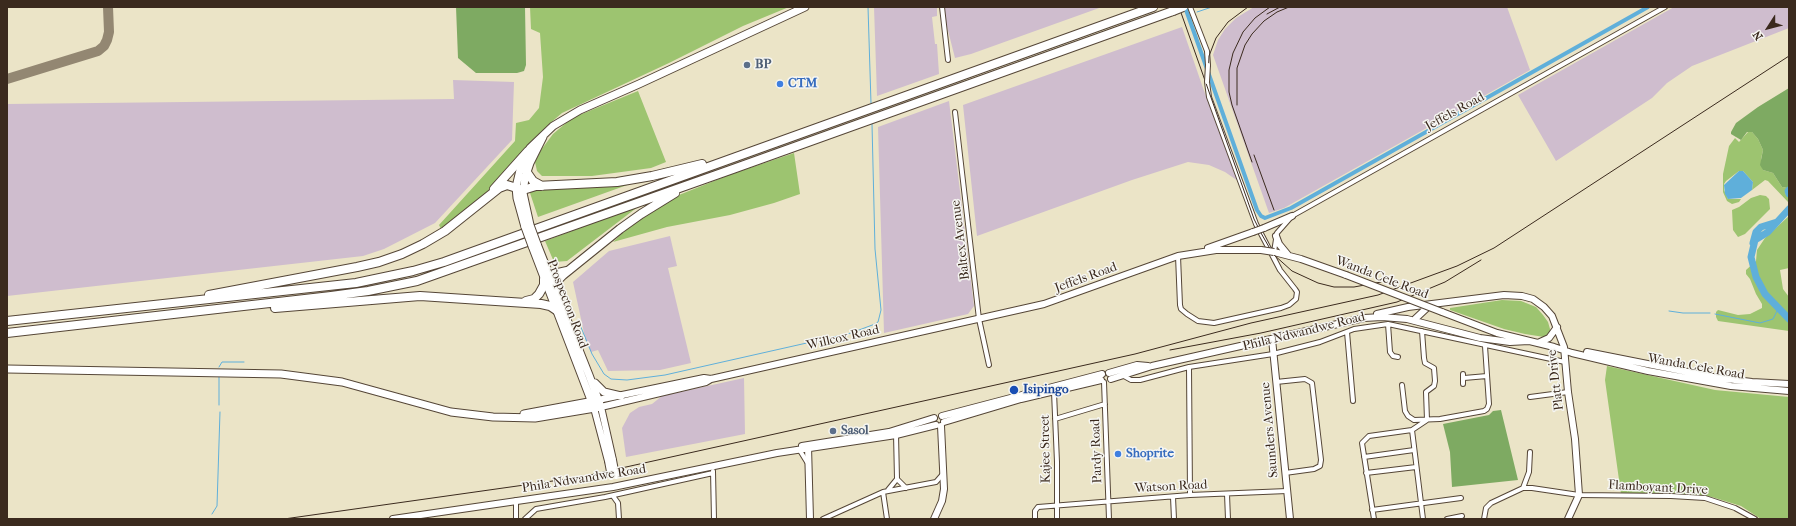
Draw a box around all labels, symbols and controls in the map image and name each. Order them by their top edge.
north arrow [1748,8,1788,48]
text: N [1750,28,1766,43]
place label: BP [755,57,771,73]
marker: BP [742,60,752,70]
place label: CTM [788,76,817,92]
marker: CTM [775,79,785,89]
street label: Jeffels Road [1423,89,1487,135]
street label: Baltex Avenue [948,199,974,281]
street label: Wanda Cele Road [1333,253,1431,303]
street label: Prospecton Road [543,257,591,351]
street label: Jeffels Road [1053,260,1119,296]
street label: Phila Ndwandwe Road [1241,309,1367,355]
street label: Willcox Road [805,322,881,354]
street label: Platt Drive [1545,349,1567,411]
street label: Wanda Cele Road [1646,351,1746,383]
street label: Saunders Avenue [1258,381,1282,479]
place label: Isipingo [1023,382,1069,398]
marker: Isipingo [1008,384,1020,396]
street label: Kajee Street [1038,414,1054,484]
street label: Pardy Road [1088,418,1106,484]
place label: Sasol [841,423,869,439]
marker: Sasol [828,426,838,436]
place label: Shoprite [1126,446,1174,462]
marker: Shoprite [1113,449,1123,459]
street label: Phila Ndwandwe Road [521,461,647,497]
street label: Watson Road [1134,477,1208,497]
street label: Flamboyant Drive [1608,478,1708,498]

